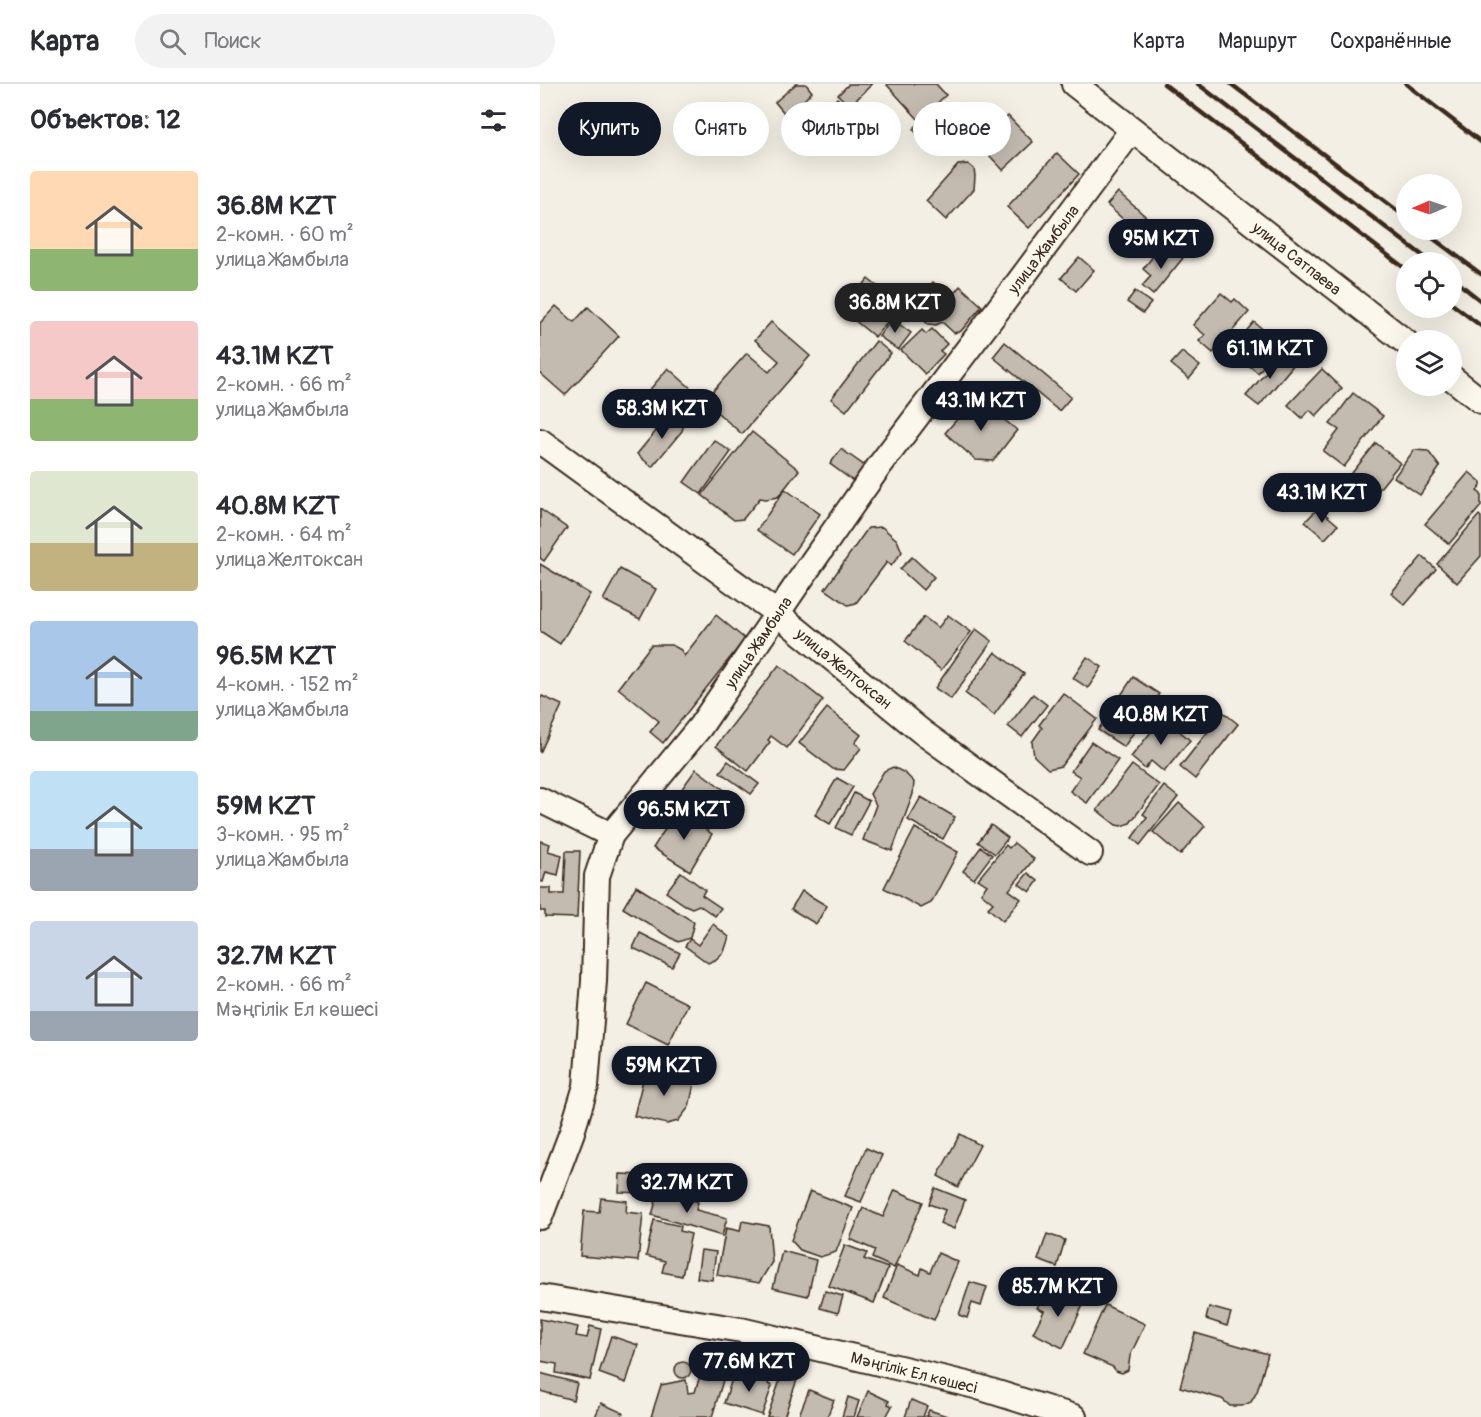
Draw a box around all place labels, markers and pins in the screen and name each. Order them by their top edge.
pin: 95M KZT [1106,219,1216,270]
pin: 36.8M KZT [826,283,964,334]
pin: 61.1M KZT [1201,329,1339,380]
pin: 43.1M KZT [912,381,1050,432]
pin: 58.3M KZT [593,389,731,440]
pin: 43.1M KZT [1253,473,1391,524]
pin: 40.8M KZT [1092,695,1230,746]
pin: 96.5M KZT [615,790,753,841]
pin: 59M KZT [609,1046,719,1097]
pin: 32.7M KZT [618,1163,756,1214]
pin: 85.7M KZT [989,1267,1127,1318]
pin: 77.6M KZT [680,1342,818,1393]

